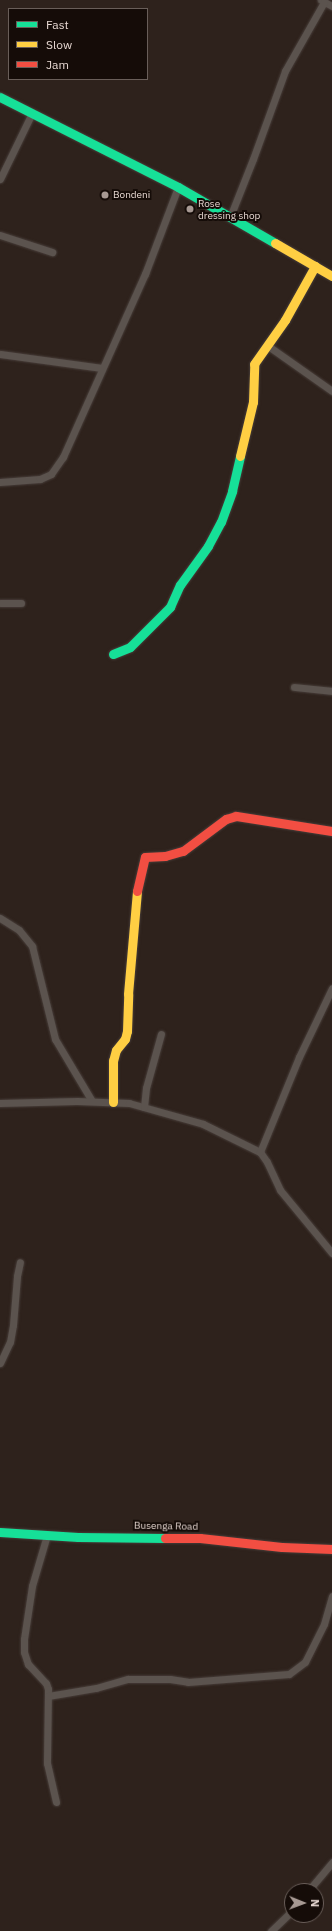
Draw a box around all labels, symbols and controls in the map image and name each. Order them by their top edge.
legend [8,8,148,80]
text: Fast [46,17,69,32]
text: Slow [46,37,72,52]
text: Jam [46,57,69,72]
place label: Bondeni [113,189,150,201]
marker: Bondeni [100,190,110,200]
place label: Rose dressing shop [198,197,260,220]
marker: Rose dressing shop [185,204,195,214]
street label: Busenga Road [134,1519,198,1533]
north arrow [284,1883,324,1923]
text: N [308,1899,322,1907]

